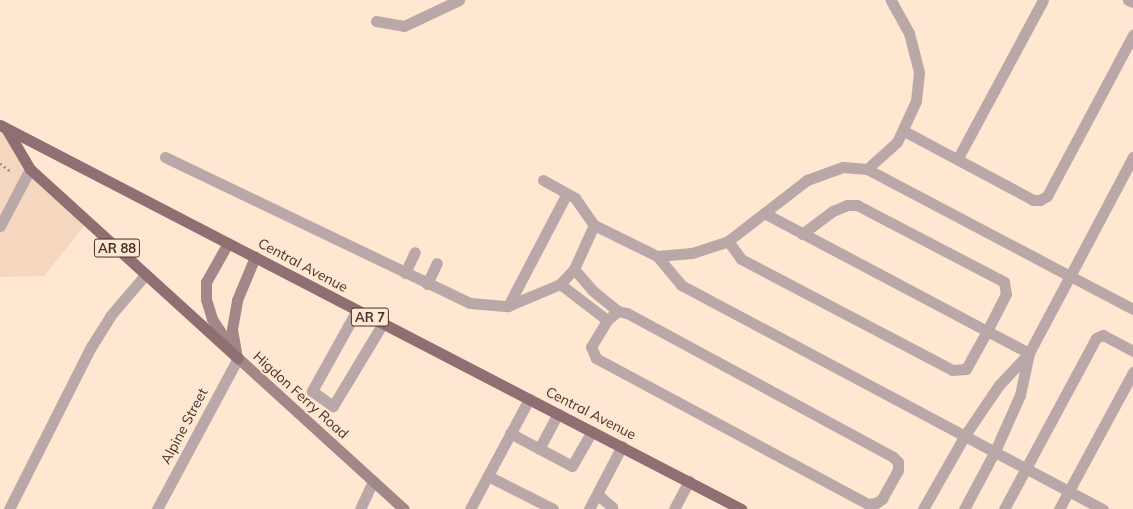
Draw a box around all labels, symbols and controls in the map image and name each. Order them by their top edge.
street label: Central Avenue [255,234,351,296]
road number: AR 88 [93,237,141,259]
road number: AR 7 [350,306,390,328]
street label: Higdon Ferry Road [250,348,352,442]
street label: Central Avenue [543,383,639,443]
street label: Alpine Street [157,385,211,467]

